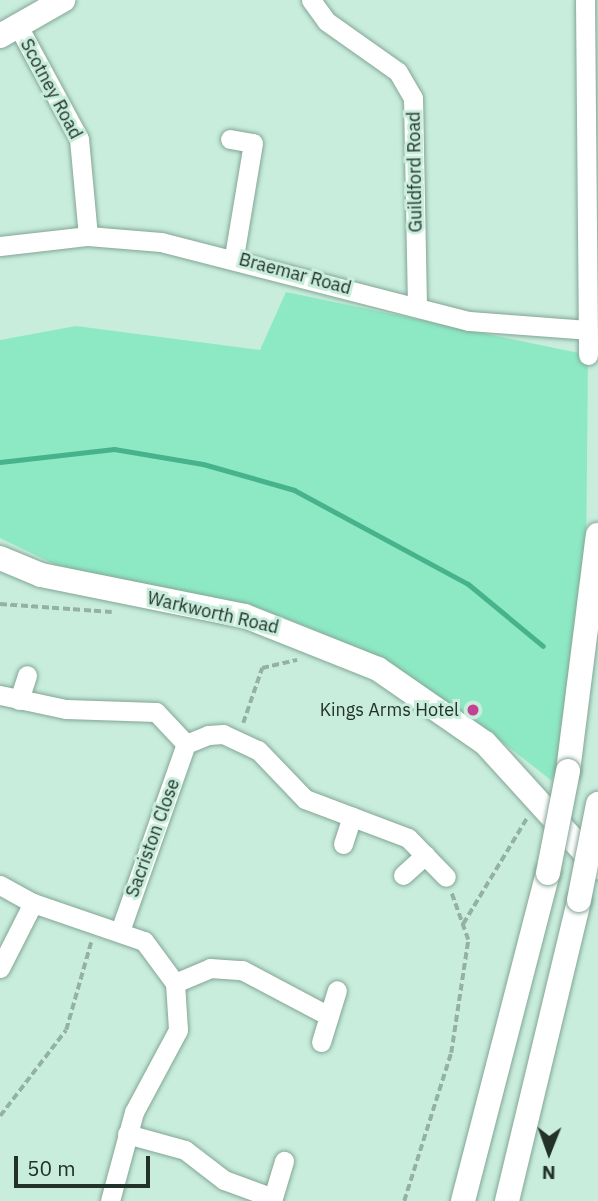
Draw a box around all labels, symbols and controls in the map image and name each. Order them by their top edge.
street label: Scotney Road [16,35,86,143]
street label: Guildford Road [403,111,427,233]
street label: Braemar Road [236,249,354,299]
street label: Warkworth Road [145,587,281,639]
place label: Kings Arms Hotel [320,699,459,721]
marker: Kings Arms Hotel [465,702,481,718]
street label: Sacriston Close [122,776,184,900]
north arrow [514,1117,584,1187]
scale bar [18,1142,154,1186]
text: 50 m [27,1154,76,1182]
text: N [542,1161,556,1185]

